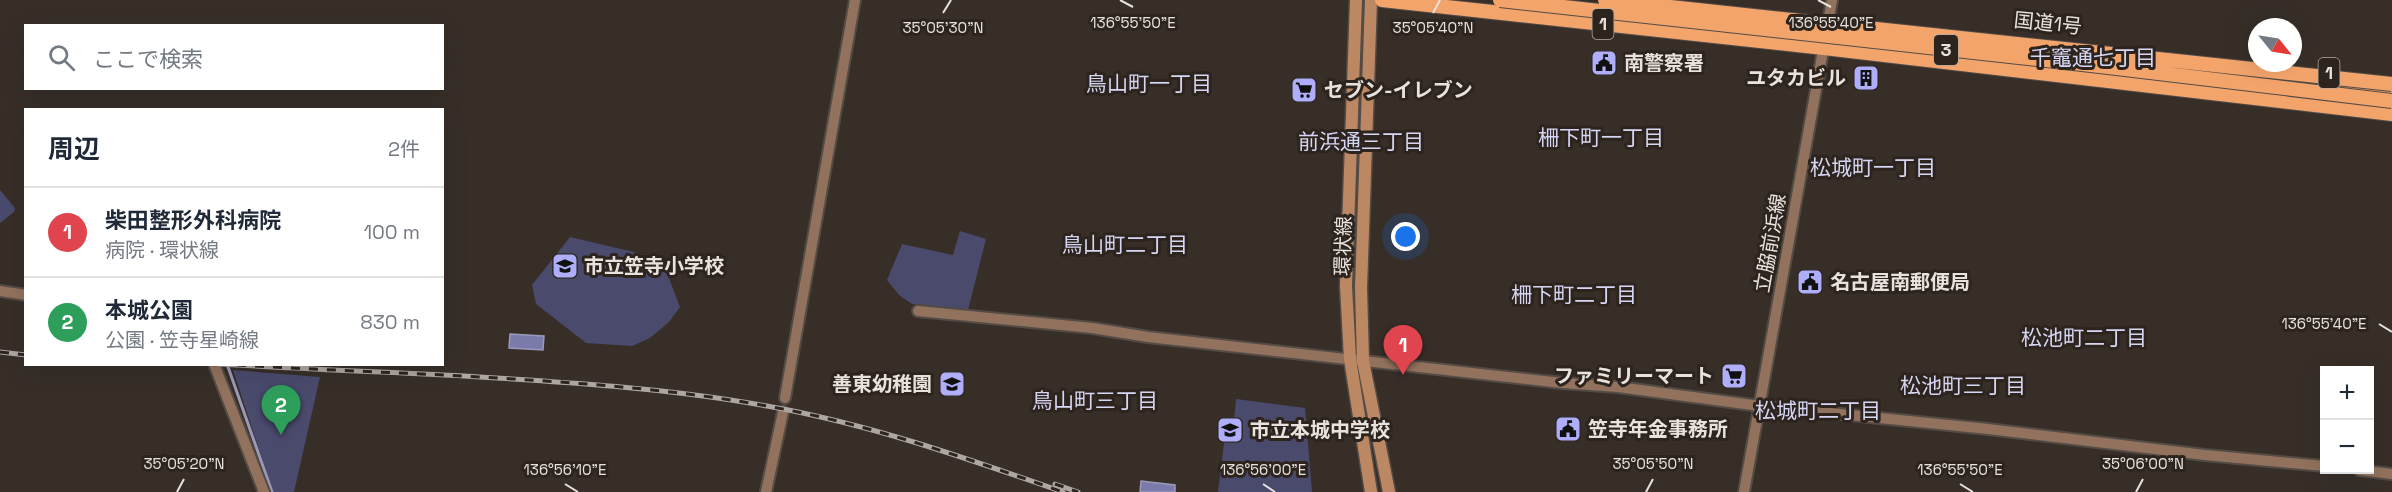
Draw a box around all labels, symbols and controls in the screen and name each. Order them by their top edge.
street label: 国道1号 [2013,6,2083,40]
road number: 1 [1592,9,1614,39]
text: 136°55'50"E [1090,13,1176,32]
text: 136°55'40"E [1788,13,1874,32]
text: 35°05'30"N [902,18,984,37]
text: 35°05'40"N [1393,18,1473,37]
north arrow [2248,18,2302,72]
search box [24,24,444,90]
road number: 3 [1934,35,1958,65]
icon: search [45,41,78,74]
district label: 千竈通七丁目 [2030,44,2156,71]
text: ここで検索 [93,45,203,73]
public building icon: 南警察署 [1589,48,1619,78]
place label: 南警察署 [1624,50,1704,76]
road number: 1 [2318,58,2340,88]
building icon: ユタカビル [1851,63,1881,93]
place label: ユタカビル [1746,65,1846,91]
district label: 鳥山町一丁目 [1086,70,1212,97]
supermarket icon: セブン-イレブン [1289,75,1319,105]
place label: セブン-イレブン [1324,77,1473,103]
district label: 柵下町一丁目 [1538,124,1664,151]
district label: 前浜通三丁目 [1298,128,1424,155]
text: 周辺 [48,132,100,166]
text: 2件 [388,136,420,162]
district label: 松城町一丁目 [1810,154,1936,181]
street label: 立脇前浜線 [1749,192,1791,294]
text: 柴田整形外科病院 [105,206,281,234]
street label: 環状線 [1329,216,1357,276]
text: 1 [63,219,72,245]
text: 100 m [364,219,420,245]
your location [1391,222,1420,251]
district label: 鳥山町二丁目 [1062,231,1188,258]
text: 病院 · 環状線 [105,237,219,263]
school or university icon: 市立笠寺小学校 [550,251,580,281]
place label: 市立笠寺小学校 [584,253,724,279]
public building icon: 名古屋南郵便局 [1795,267,1825,297]
place label: 名古屋南郵便局 [1830,269,1970,295]
district label: 柵下町二丁目 [1511,281,1637,308]
text: 本城公園 [105,296,193,324]
text: 2 [62,309,73,335]
text: 830 m [360,309,420,335]
text: 136°55'40"E [2281,314,2367,333]
district label: 松池町二丁目 [2021,324,2147,351]
pin: 1 [1384,326,1422,375]
text: 公園 · 笠寺星崎線 [105,327,259,353]
supermarket icon: ファミリーマート [1719,361,1749,391]
place label: ファミリーマート [1554,363,1714,389]
map controls [2320,366,2374,474]
button: + [2320,366,2374,420]
school or university icon: 善東幼稚園 [937,369,967,399]
place label: 善東幼稚園 [832,371,932,397]
district label: 松池町三丁目 [1900,372,2026,399]
pin: 2 [262,386,300,435]
district label: 鳥山町三丁目 [1032,387,1158,414]
district label: 松城町二丁目 [1755,397,1881,424]
public building icon: 笠寺年金事務所 [1553,414,1583,444]
school or university icon: 市立本城中学校 [1215,415,1245,445]
place label: 笠寺年金事務所 [1588,416,1728,442]
place label: 市立本城中学校 [1250,417,1390,443]
button: − [2320,420,2374,474]
text: 35°05'20"N [143,454,225,473]
text: 35°05'50"N [1612,454,1694,473]
text: 35°06'00"N [2102,454,2184,473]
text: 136°56'10"E [524,460,606,479]
text: 136°56'00"E [1220,460,1306,479]
text: 136°55'50"E [1917,460,2003,479]

